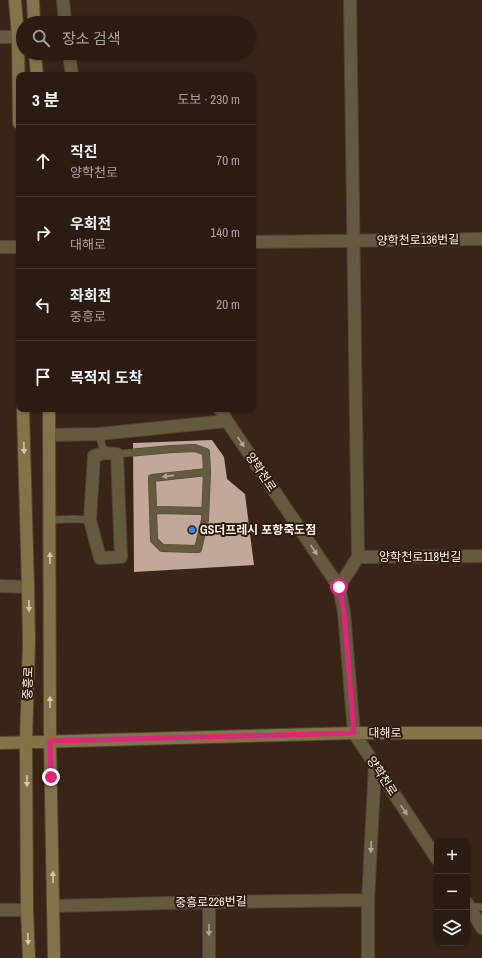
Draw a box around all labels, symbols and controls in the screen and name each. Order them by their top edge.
search box [16,16,256,60]
icon: search [30,27,52,49]
text: 장소 검색 [62,28,121,49]
text: 3 분 [32,88,59,111]
text: 도보 · 230 m [178,91,240,108]
text: 직진 [70,141,98,162]
icon: ahead [32,150,54,172]
text: 70 m [216,152,240,169]
text: 양학천로 [70,164,118,181]
text: 우회전 [70,213,111,234]
icon: right [32,222,54,244]
text: 140 m [210,224,240,241]
street label: 양학천로136번길 [377,231,459,249]
text: 대해로 [70,236,106,253]
text: 좌회전 [70,285,111,306]
icon: left [32,294,54,316]
text: 20 m [216,296,240,313]
text: 중흥로 [70,308,106,325]
icon: arrive [32,366,54,388]
text: 목적지 도착 [70,367,142,388]
one-way arrow [237,437,245,447]
one-way arrow [21,442,27,455]
street label: 양학천로 [242,449,280,495]
one-way arrow [162,473,174,479]
place label: GS더프레시 포항죽도점 [200,522,316,538]
marker: GS더프레시 포항죽도점 [187,525,197,535]
one-way arrow [310,544,317,556]
street label: 양학천로118번길 [379,549,461,565]
one-way arrow [47,551,53,564]
route start [330,578,348,596]
one-way arrow [25,600,32,612]
street label: 중흥로 [19,666,37,700]
one-way arrow [47,695,53,708]
street label: 대해로 [368,725,402,741]
street label: 양학천로 [363,753,401,799]
route end [42,768,60,786]
one-way arrow [23,775,30,787]
one-way arrow [401,804,408,816]
map controls [434,838,470,946]
button: + [434,838,470,874]
one-way arrow [368,841,374,854]
one-way arrow [49,871,56,883]
button: − [434,874,470,910]
street label: 중흥로226번길 [175,893,247,911]
button: layers [434,910,470,946]
one-way arrow [206,924,212,937]
one-way arrow [25,932,31,945]

